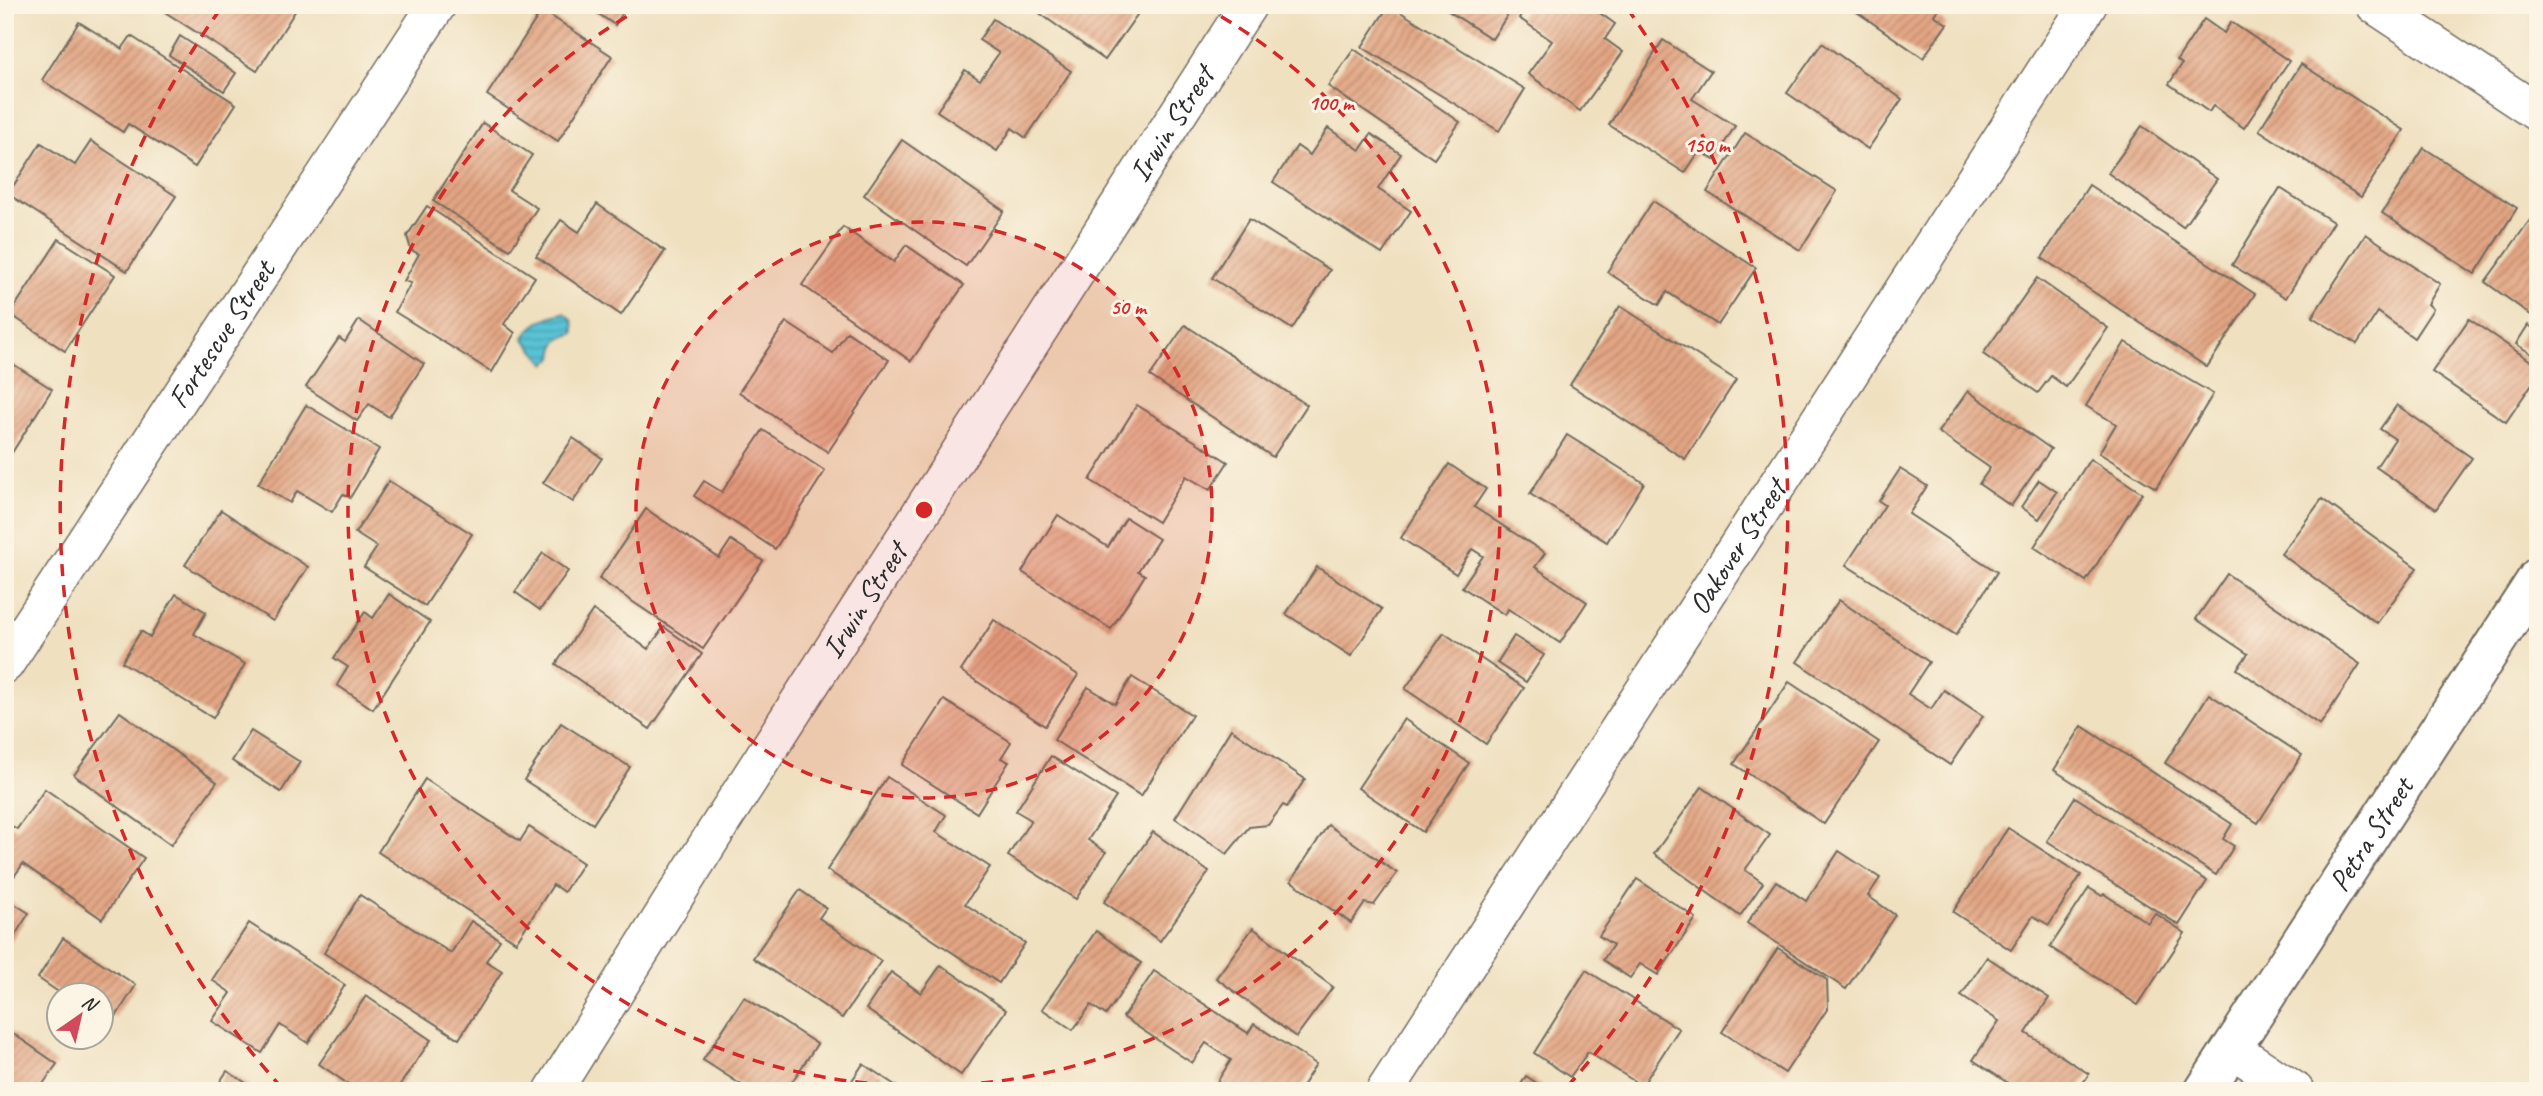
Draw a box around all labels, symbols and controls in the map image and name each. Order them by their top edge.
street label: Irwin Street [1120,56,1225,189]
text: 100 m [1308,90,1356,116]
text: 150 m [1684,132,1732,158]
street label: Fortescue Street [159,251,285,415]
text: 50 m [1110,294,1148,320]
street label: Oakover Street [1680,469,1797,621]
centre of rings [912,498,936,522]
street label: Irwin Street [813,532,918,665]
street label: Petra Street [2320,768,2423,898]
north arrow [46,981,116,1050]
text: N [77,989,103,1018]

